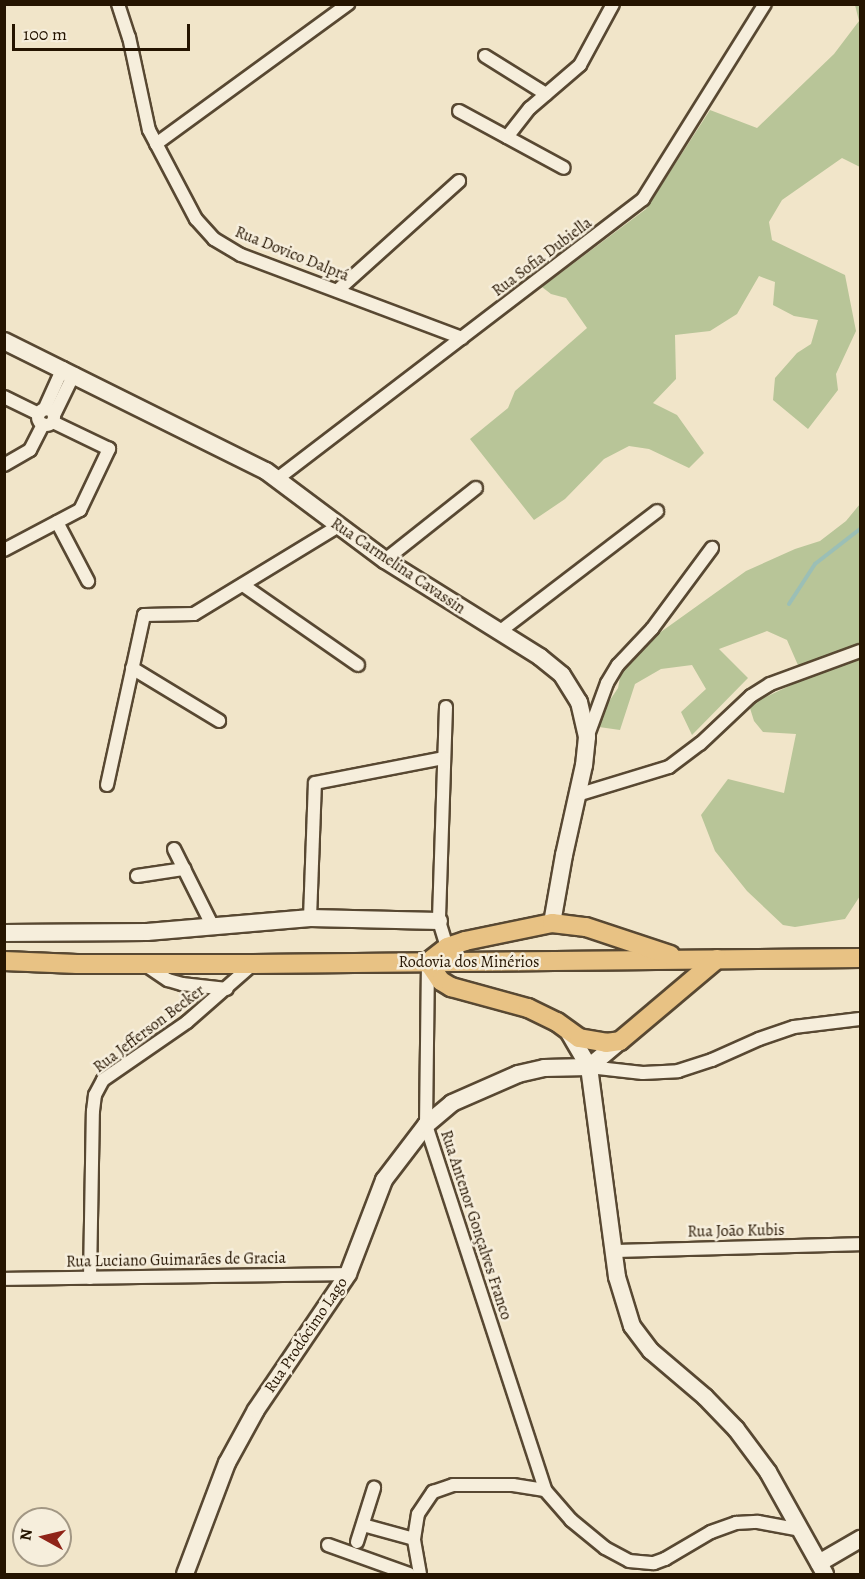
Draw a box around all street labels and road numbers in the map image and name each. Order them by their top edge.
street label: Rua Sofia Dubiella [488,213,596,301]
street label: Rua Dovico Dalprá [232,222,352,286]
street label: Rua Carmelina Cavassin [327,514,469,618]
street label: Rodovia dos Minérios [399,952,539,972]
street label: Rua Jefferson Becker [90,981,208,1077]
street label: Rua Antenor Gonçalves Franco [436,1128,516,1322]
street label: Rua João Kubis [687,1221,785,1241]
street label: Rua Luciano Guimarães de Gracia [66,1248,286,1272]
street label: Rua Prodócimo Lago [260,1274,352,1396]

